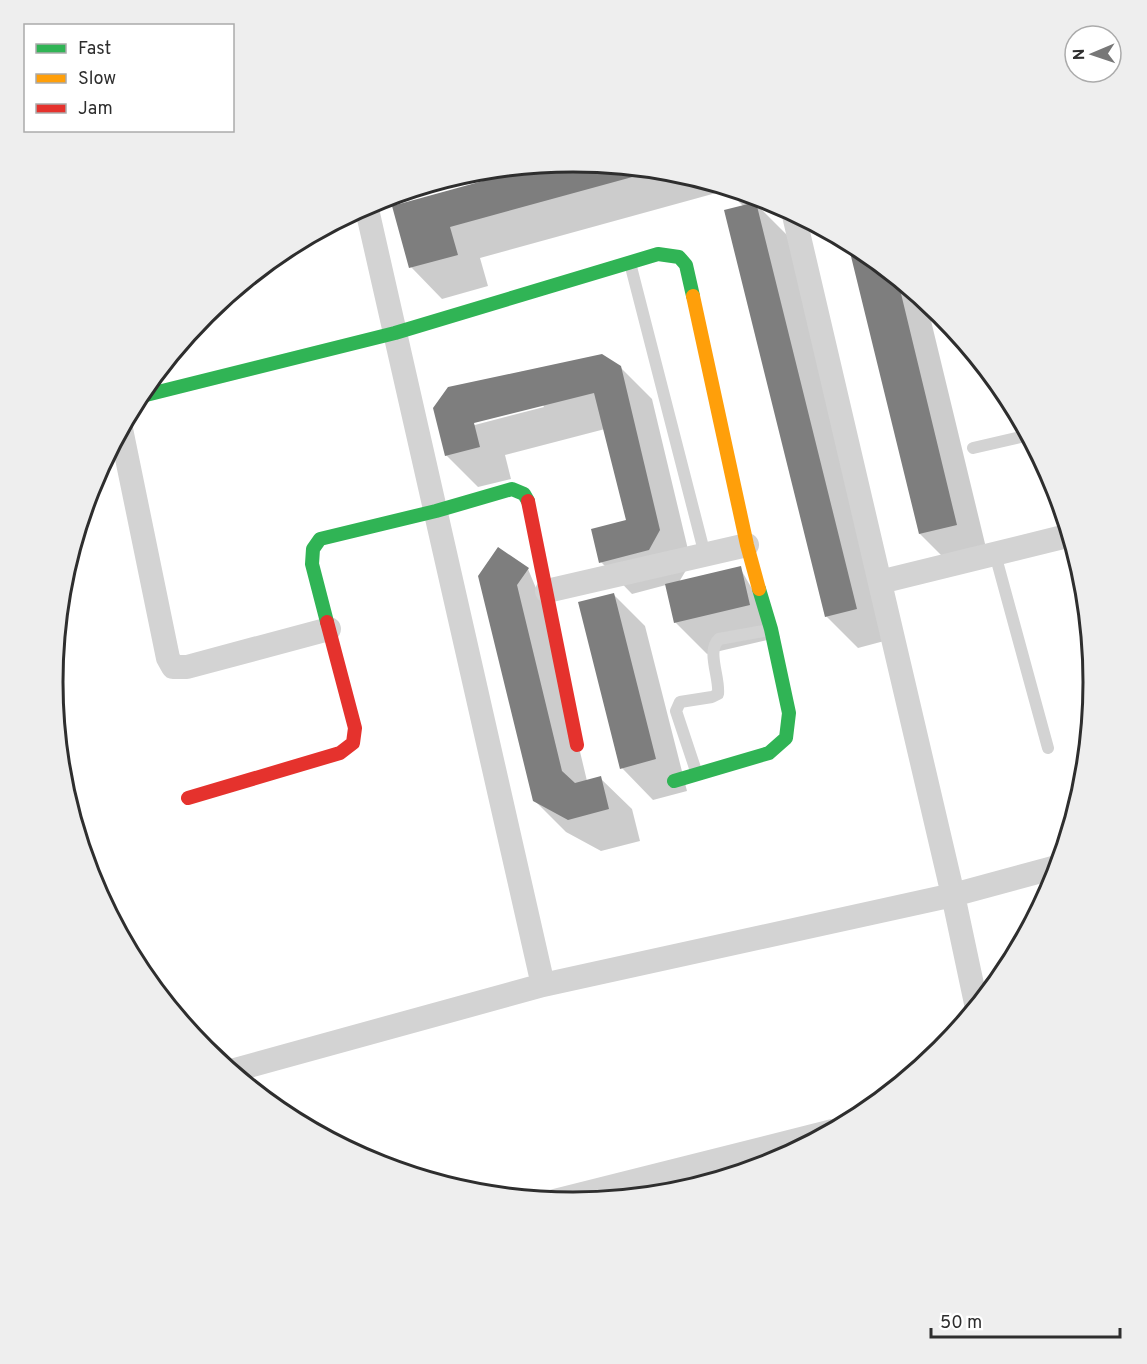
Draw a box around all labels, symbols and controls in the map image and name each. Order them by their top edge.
legend [24,24,234,132]
north arrow [1063,24,1123,84]
text: Fast [78,38,111,61]
text: N [1070,48,1090,61]
text: Slow [78,68,116,91]
text: Jam [78,98,113,121]
scale bar [931,1301,1120,1339]
text: 50 m [940,1312,982,1335]

